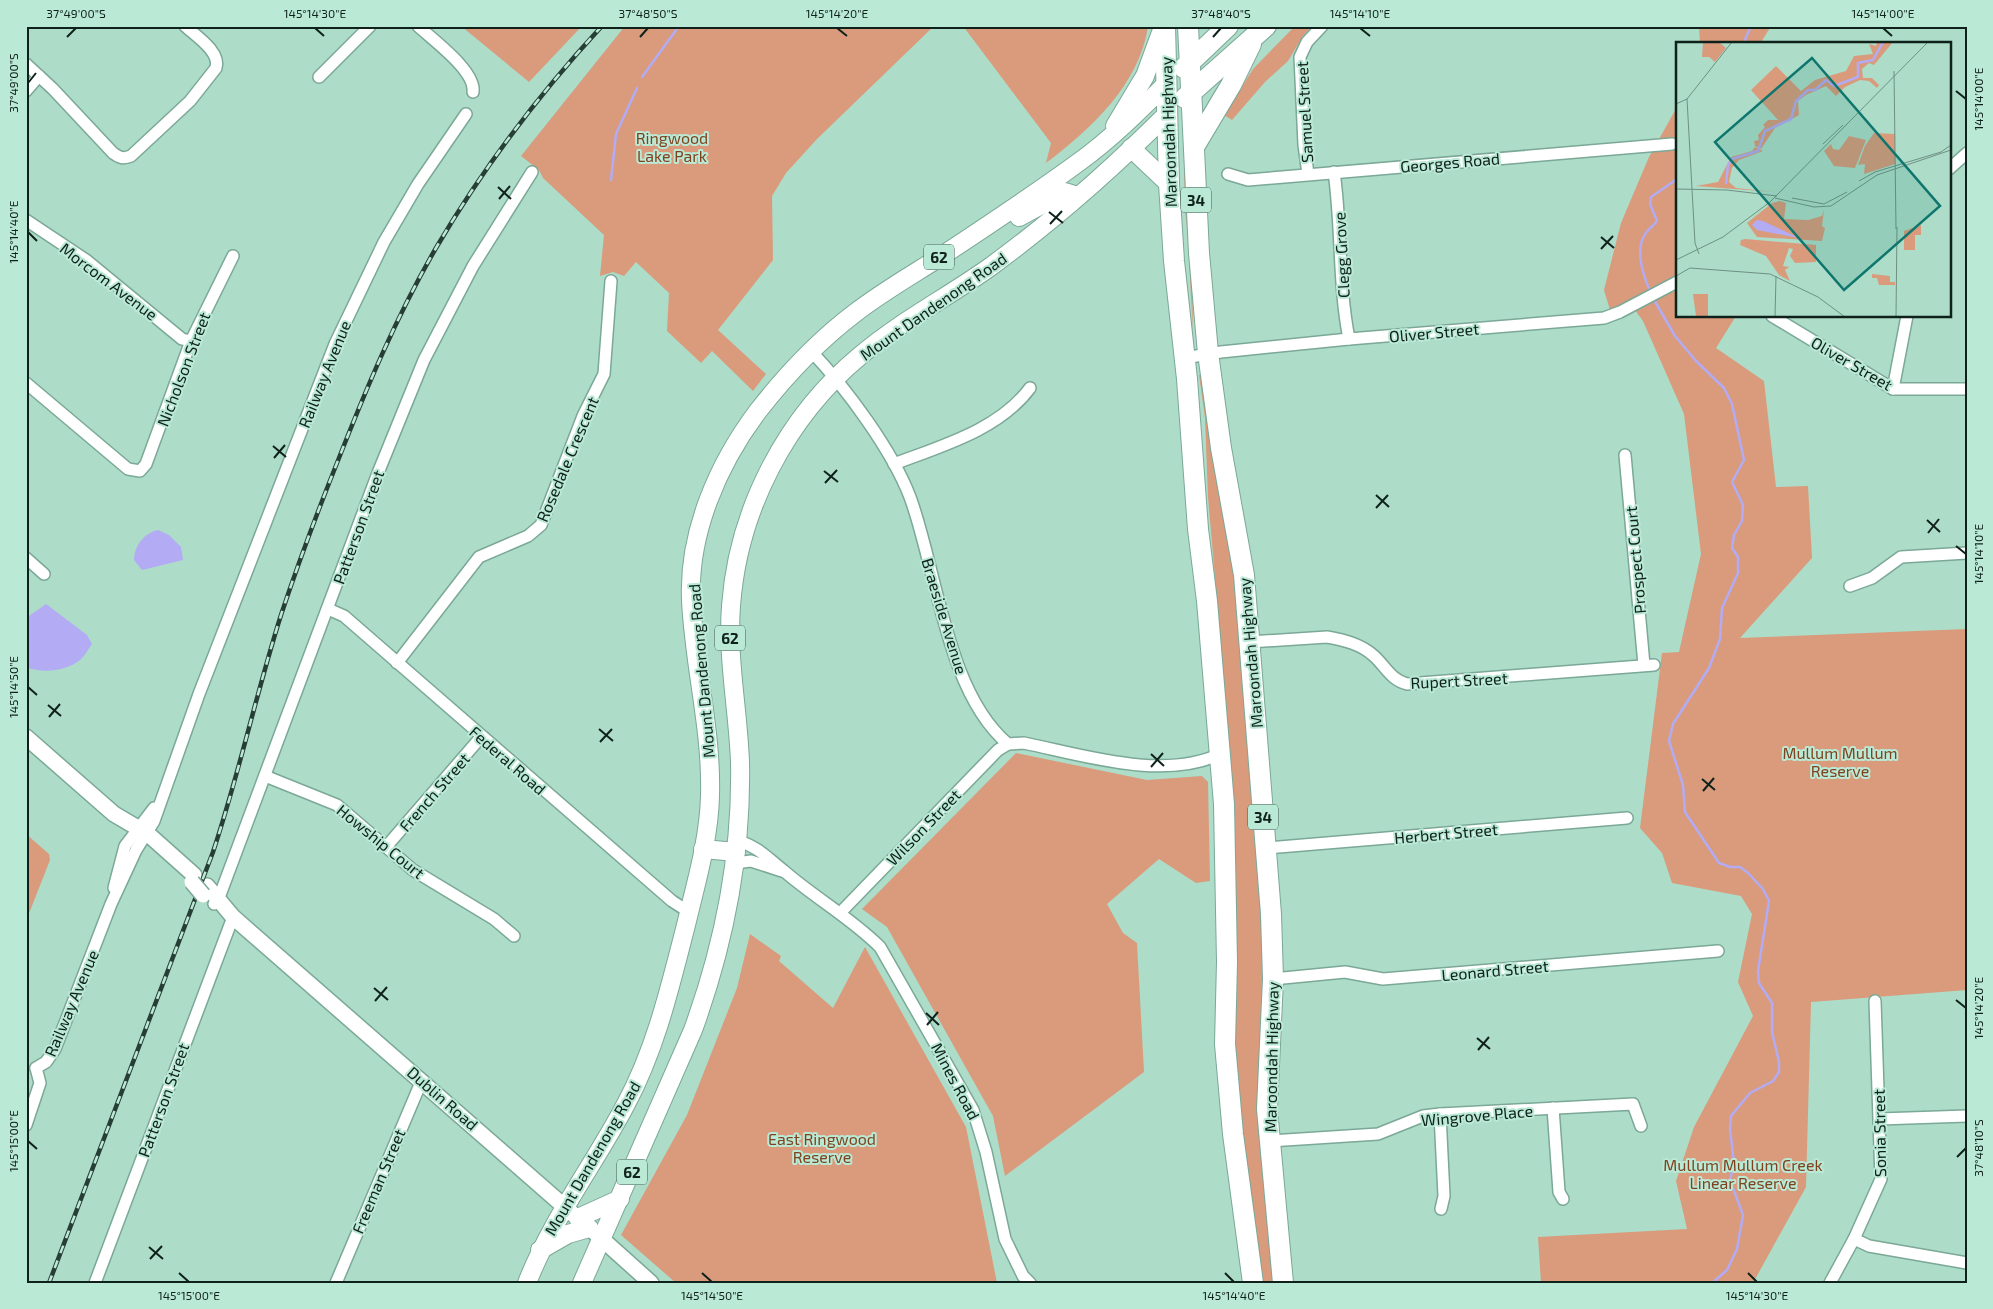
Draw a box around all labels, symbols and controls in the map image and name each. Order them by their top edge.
text: 37°49'00"S [46,6,106,20]
text: 145°14'30"E [284,6,346,20]
text: 37°48'50"S [619,6,678,20]
text: 145°14'20"E [806,6,869,20]
text: 37°48'40"S [1191,6,1251,20]
text: 145°14'10"E [1330,6,1391,20]
text: 145°14'00"E [1852,6,1915,20]
inset map [1676,42,1950,318]
text: 37°49'00"S [6,53,20,113]
street label: Maroondah Highway [1156,56,1180,208]
street label: Samuel Street [1292,61,1316,163]
text: 145°14'00"E [1971,67,1985,131]
park label: Ringwood Lake Park [636,128,708,165]
street label: Georges Road [1399,148,1501,176]
road number: 34 [1181,188,1211,212]
text: 145°14'40"E [6,200,20,263]
street label: Clegg Grove [1329,212,1353,298]
street label: Morcom Avenue [57,238,161,324]
road number: 62 [924,244,954,270]
street label: Mount Dandenong Road [856,248,1010,364]
street label: Nicholson Street [152,309,214,429]
street label: Railway Avenue [294,318,354,430]
street label: Oliver Street [1388,319,1480,345]
street label: Oliver Street [1808,332,1896,394]
street label: Rosedale Crescent [532,394,602,524]
street label: Patterson Street [329,467,387,587]
street label: Prospect Court [1621,505,1649,615]
text: 145°14'10"E [1971,523,1985,584]
street label: Braeside Avenue [918,556,972,676]
street label: Maroondah Highway [1234,577,1266,729]
street label: Mount Dandenong Road [684,583,718,759]
road number: 62 [715,626,745,650]
text: 145°14'50"E [6,656,20,718]
street label: Rupert Street [1410,668,1508,692]
street label: Federal Road [466,722,550,798]
park label: Mullum Mullum Reserve [1782,743,1898,780]
street label: French Street [395,749,473,835]
street label: Wilson Street [882,785,964,869]
street label: Howship Court [333,800,429,882]
road number: 34 [1248,804,1278,830]
street label: Herbert Street [1393,819,1499,847]
street label: Railway Avenue [40,947,102,1059]
street label: Leonard Street [1441,956,1549,984]
text: 145°14'20"E [1971,976,1985,1039]
street label: Maroondah Highway [1260,981,1282,1132]
street label: Mines Road [928,1039,984,1123]
street label: Patterson Street [134,1040,192,1160]
street label: Dublin Road [404,1062,482,1134]
street label: Mount Dandenong Road [540,1078,644,1238]
street label: Sonia Street [1869,1089,1889,1177]
street label: Wingrove Place [1420,1101,1534,1129]
text: 145°15'00"E [6,1110,20,1172]
text: 37°48'10"S [1971,1119,1985,1177]
street label: Freeman Street [347,1126,409,1236]
park label: East Ringwood Reserve [768,1129,876,1166]
park label: Mullum Mullum Creek Linear Reserve [1663,1155,1823,1192]
road number: 62 [617,1160,647,1184]
text: 145°15'00"E [158,1288,220,1302]
text: 145°14'50"E [681,1288,743,1302]
text: 145°14'40"E [1203,1288,1266,1302]
text: 145°14'30"E [1726,1288,1788,1302]

